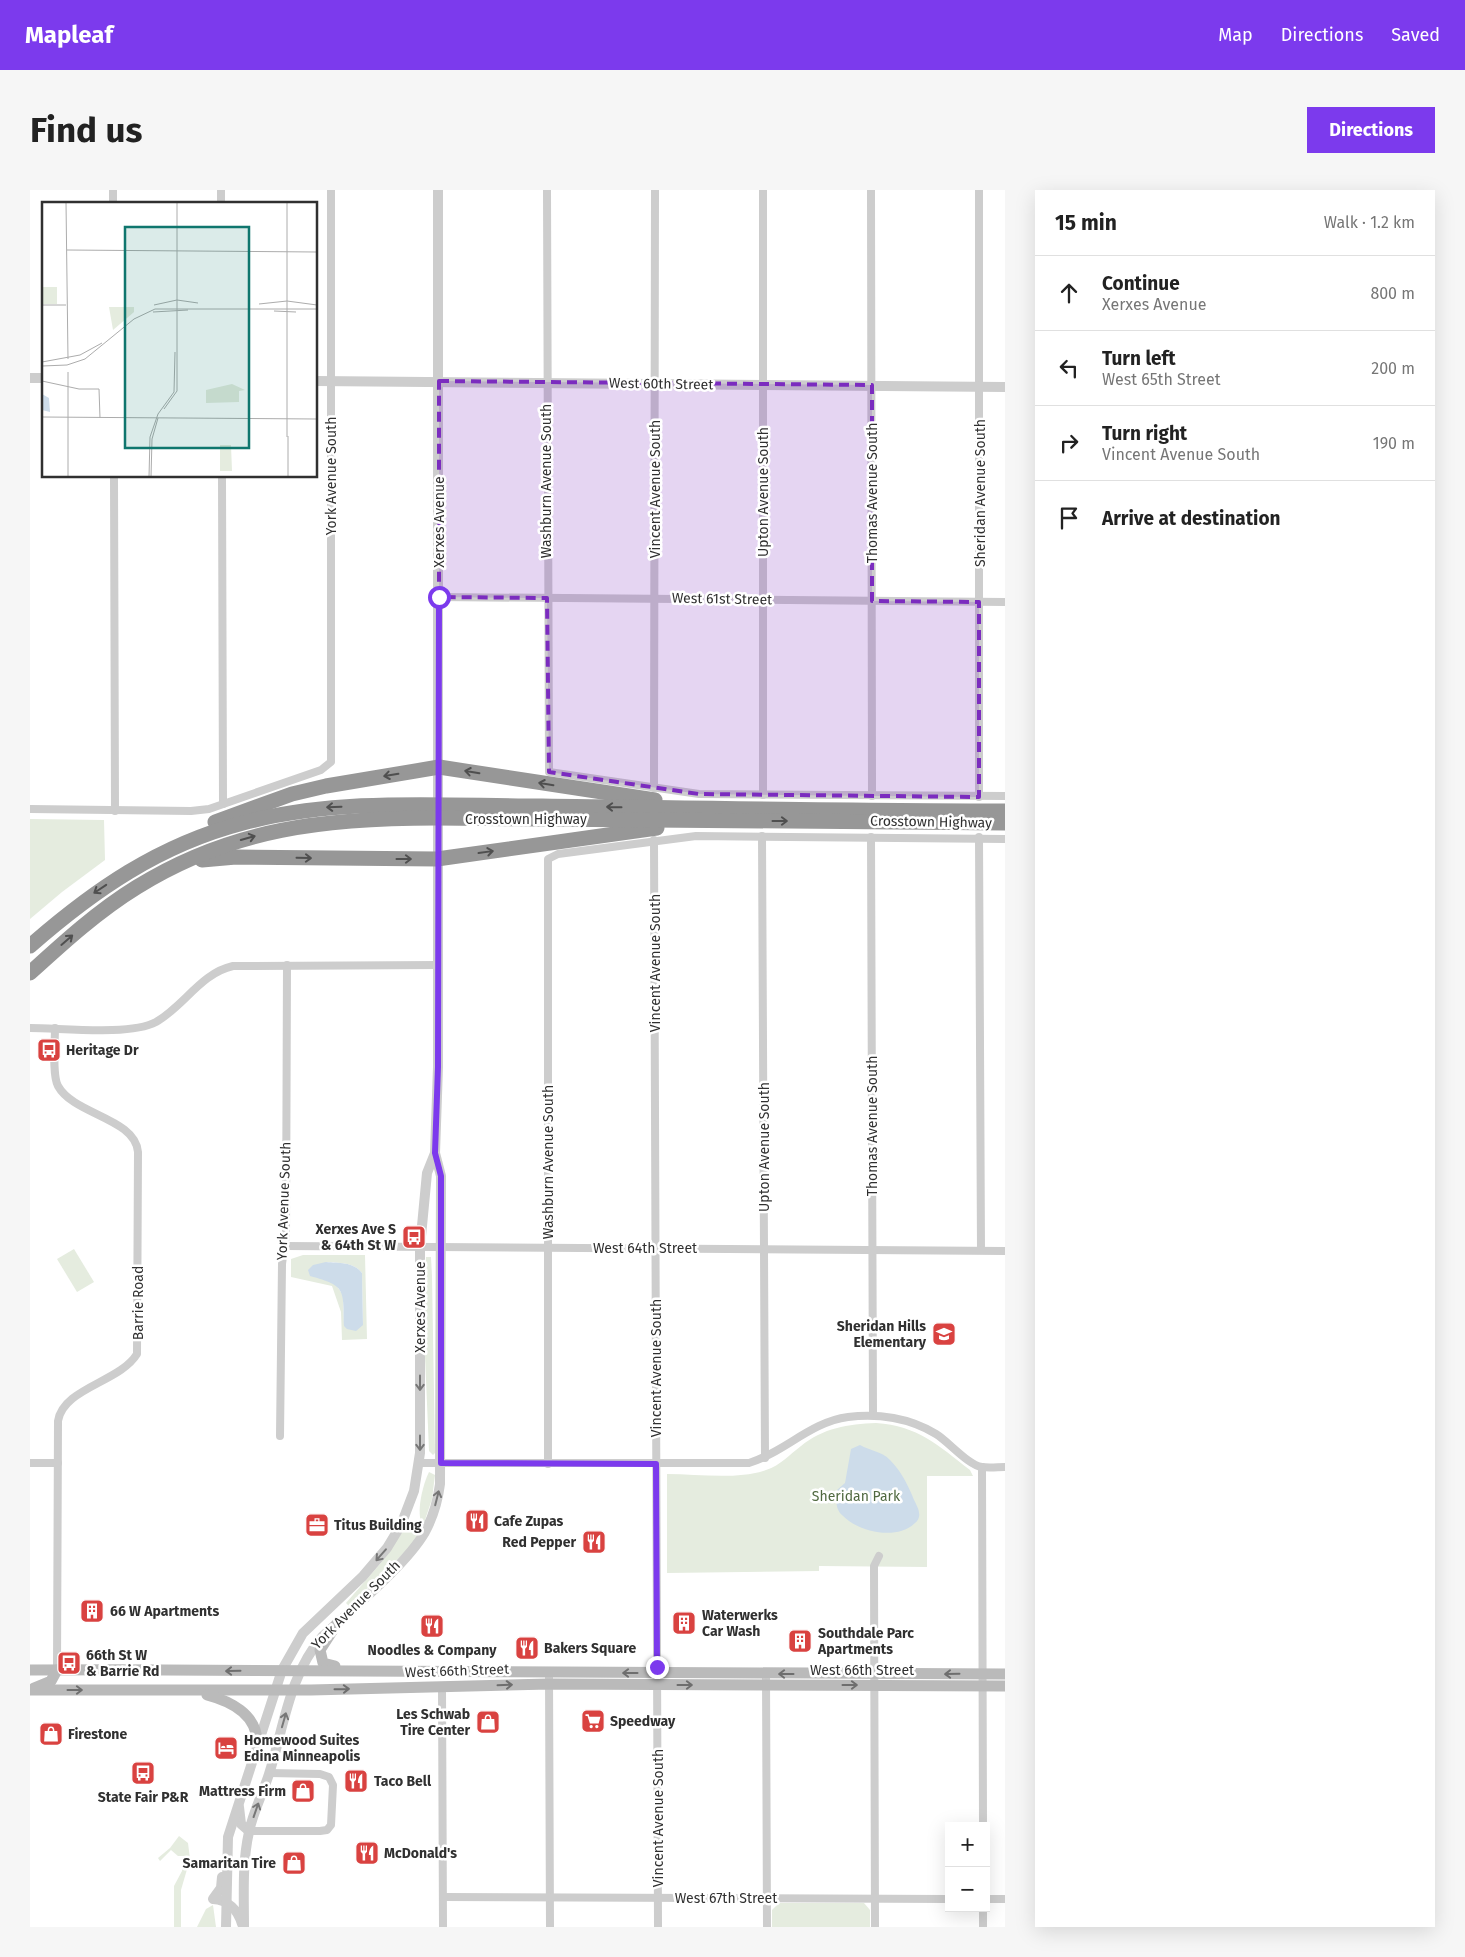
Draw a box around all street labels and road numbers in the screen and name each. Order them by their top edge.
street label: West 60th Street [609,375,714,393]
street label: Washburn Avenue South [538,404,555,558]
street label: York Avenue South [323,417,340,535]
street label: Sheridan Avenue South [972,419,989,567]
street label: Vincent Avenue South [647,420,664,558]
street label: Thomas Avenue South [864,423,881,563]
street label: Upton Avenue South [755,427,772,557]
street label: Xerxes Avenue [431,476,448,568]
street label: West 61st Street [672,590,773,608]
street label: Crosstown Highway [465,811,587,828]
street label: Crosstown Highway [870,812,992,832]
street label: Vincent Avenue South [647,894,664,1032]
street label: Thomas Avenue South [864,1056,881,1196]
street label: Upton Avenue South [756,1082,773,1212]
street label: Washburn Avenue South [540,1085,557,1239]
street label: York Avenue South [273,1141,295,1261]
street label: West 64th Street [593,1240,698,1257]
street label: Xerxes Avenue [412,1261,429,1353]
street label: Barrie Road [130,1266,147,1340]
street label: Vincent Avenue South [648,1299,665,1437]
street label: York Avenue South [308,1557,404,1653]
street label: West 66th Street [405,1661,510,1681]
street label: West 66th Street [810,1662,915,1679]
street label: Vincent Avenue South [650,1749,667,1887]
street label: West 67th Street [675,1890,778,1907]

